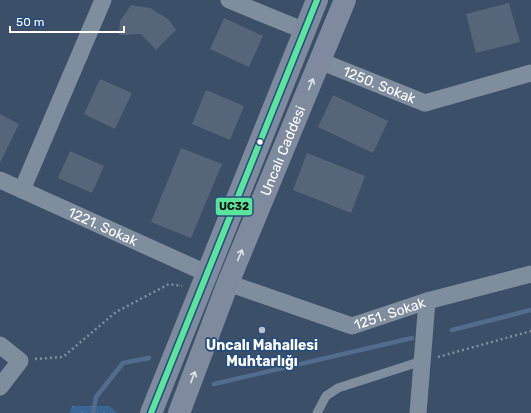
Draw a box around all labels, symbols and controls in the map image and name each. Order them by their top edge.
scale bar [10,8,124,34]
text: 50 m [16,15,44,29]
street label: 1250. Sokak [340,63,419,108]
one-way arrow [307,78,315,90]
street label: Uncalı Caddesi [257,103,309,199]
unlabelled marker [255,137,265,147]
line badge: UC32 [215,197,253,216]
text: UC32 [219,200,249,213]
street label: 1221. Sokak [65,204,141,250]
one-way arrow [236,250,244,262]
street label: 1251. Sokak [352,294,428,334]
marker: Uncalı Mahallesi Muhtarlığı [257,325,267,335]
place label: Uncalı Mahallesi Muhtarlığı [206,337,318,370]
one-way arrow [189,371,197,383]

